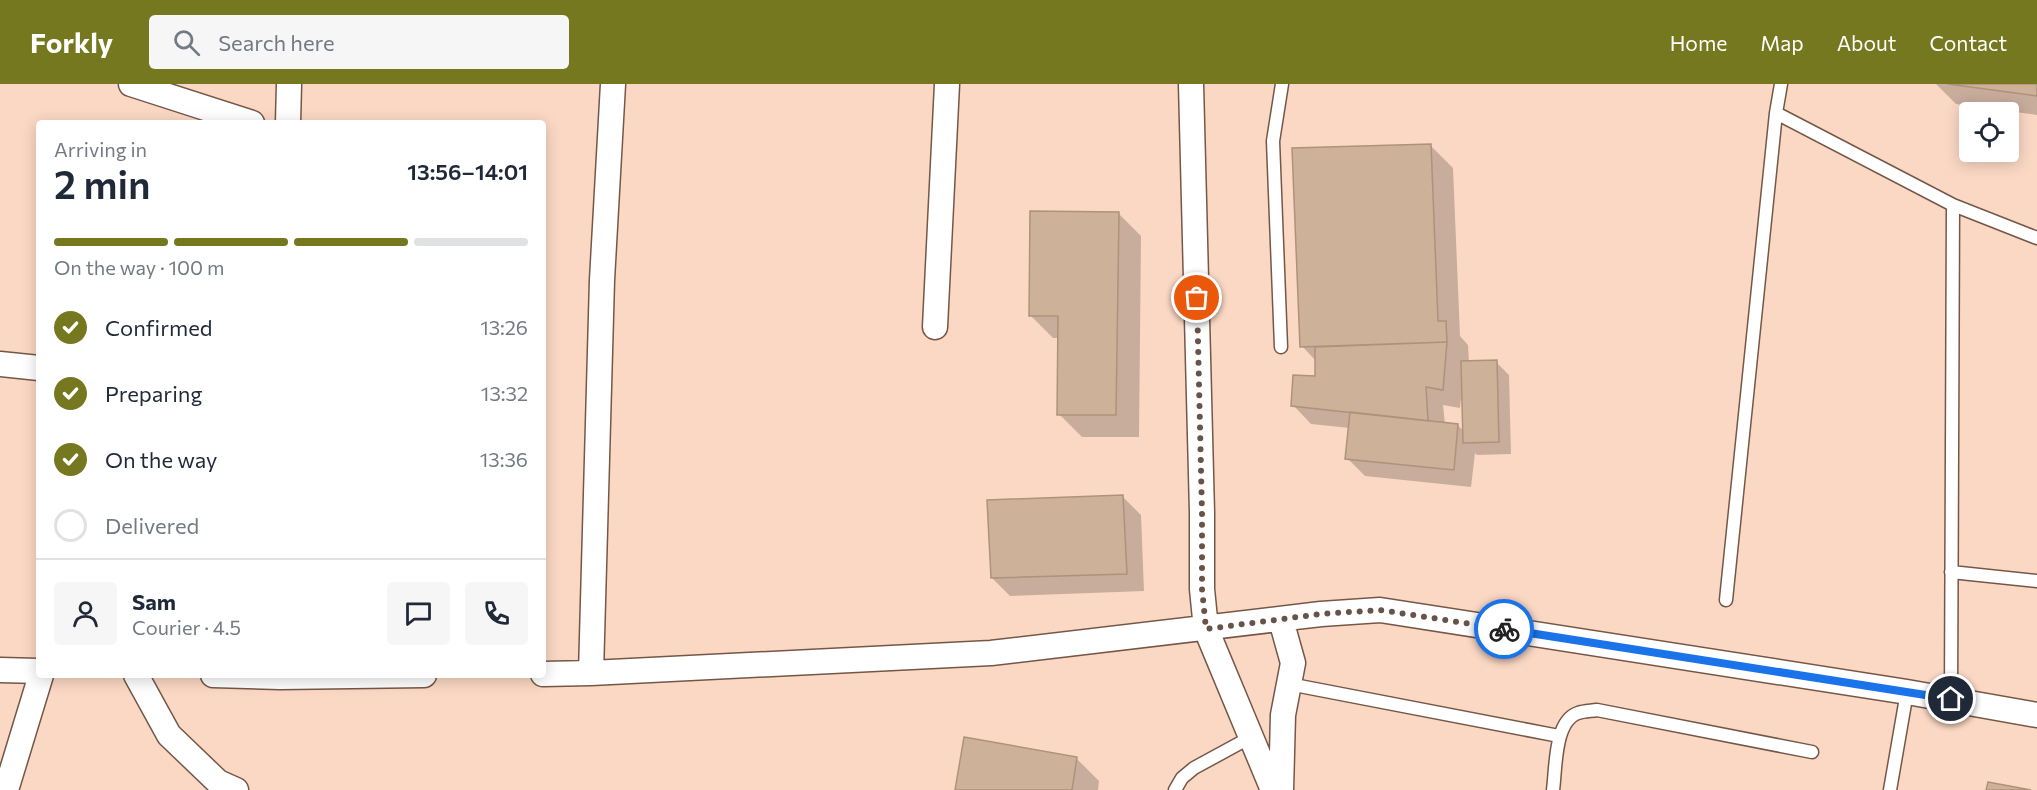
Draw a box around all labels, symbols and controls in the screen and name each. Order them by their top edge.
search box [149,15,569,69]
text: Forkly [30,25,113,59]
icon: search [170,26,203,59]
text: Search here [218,29,335,56]
text: Home [1670,30,1727,55]
text: Map [1760,30,1804,55]
text: About [1837,30,1896,55]
text: Contact [1929,30,2007,55]
map controls [1959,102,2019,162]
button: locate [1959,102,2019,162]
text: Arriving in [54,137,147,161]
text: 13:56–14:01 [407,158,528,185]
text: 2 min [54,159,151,207]
text: On the way · 100 m [54,255,224,279]
pin [1171,272,1222,323]
icon: bag [1180,281,1213,314]
icon: check [54,311,87,344]
text: Confirmed [105,314,212,341]
text: 13:26 [480,315,528,339]
icon: check [54,377,87,410]
text: Preparing [105,380,202,407]
text: 13:32 [481,381,528,405]
icon: check [54,443,87,476]
text: On the way [105,446,217,473]
text: 13:36 [480,447,528,471]
text: Delivered [105,512,199,539]
button: person [54,582,117,645]
button: chat [387,582,450,645]
button: phone [465,582,528,645]
text: Sam [132,588,176,615]
courier [1474,599,1534,659]
icon: bike [1488,613,1521,646]
text: Courier · 4.5 [132,615,241,639]
pin [1925,673,1976,724]
icon: home [1934,682,1967,715]

